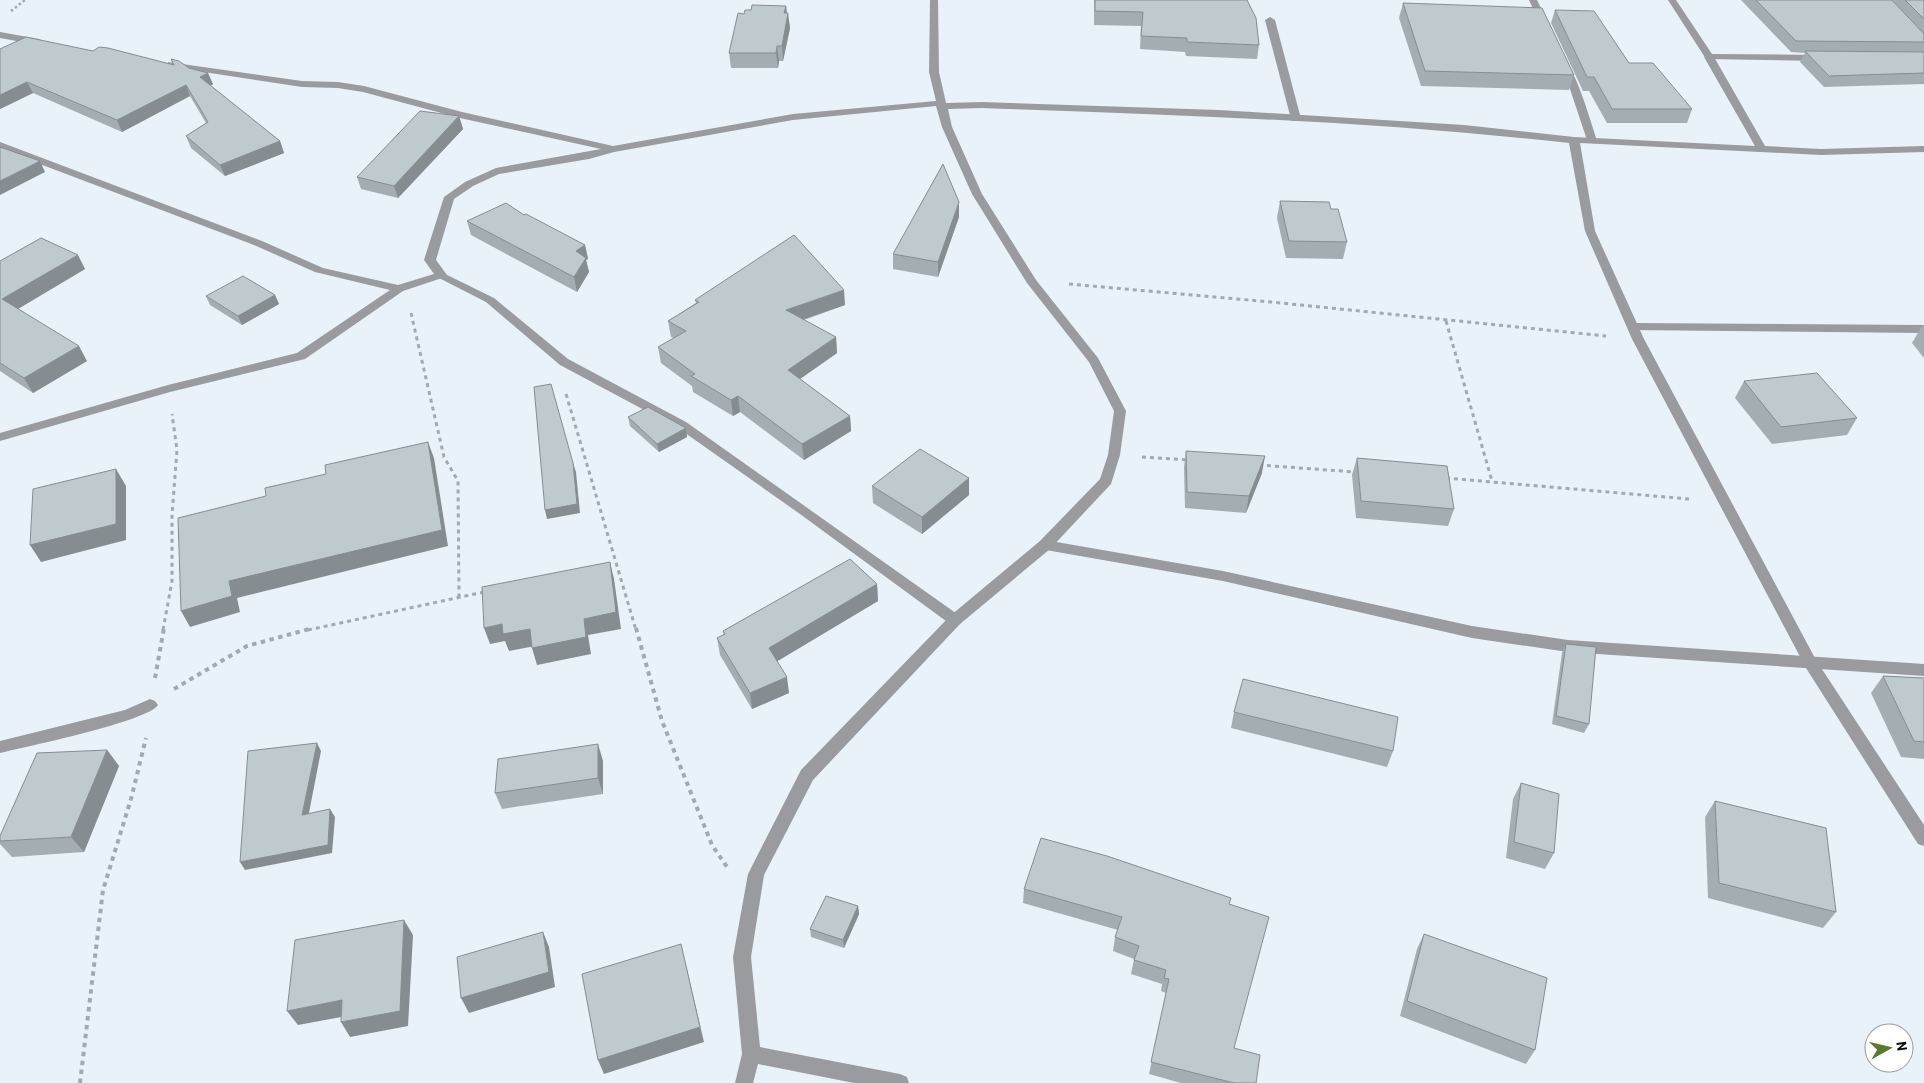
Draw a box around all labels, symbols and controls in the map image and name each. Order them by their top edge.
north arrow [1864,1023,1914,1073]
text: N [1893,1040,1911,1052]

